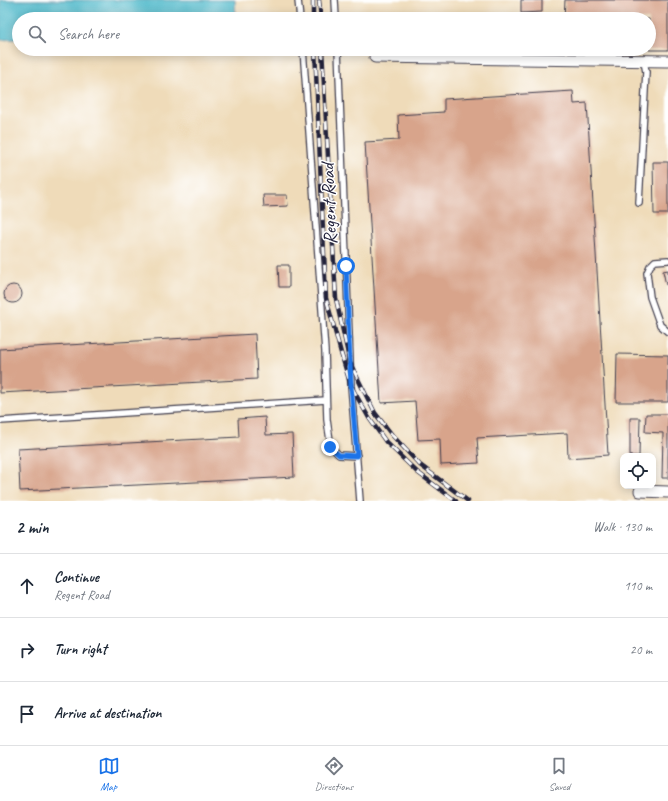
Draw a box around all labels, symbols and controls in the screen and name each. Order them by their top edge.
search box [12,12,656,56]
icon: search [26,23,48,45]
text: Search here [58,25,119,44]
street label: Regent Road [315,160,342,245]
route start [337,257,355,275]
route end [321,438,339,456]
map controls [620,453,656,489]
button: locate [620,453,656,489]
text: 2 min [16,517,49,538]
text: Walk · 130 m [593,519,652,535]
text: Continue [54,568,99,587]
icon: ahead [16,575,38,597]
text: 110 m [624,578,652,594]
text: Regent Road [54,587,109,603]
icon: right [16,639,38,661]
text: Turn right [54,640,107,659]
text: 20 m [630,642,652,658]
icon: arrive [16,703,38,725]
text: Arrive at destination [54,704,161,723]
tab: Map [98,755,120,793]
tab: Directions [315,755,353,793]
tab: Saved [548,755,570,793]

